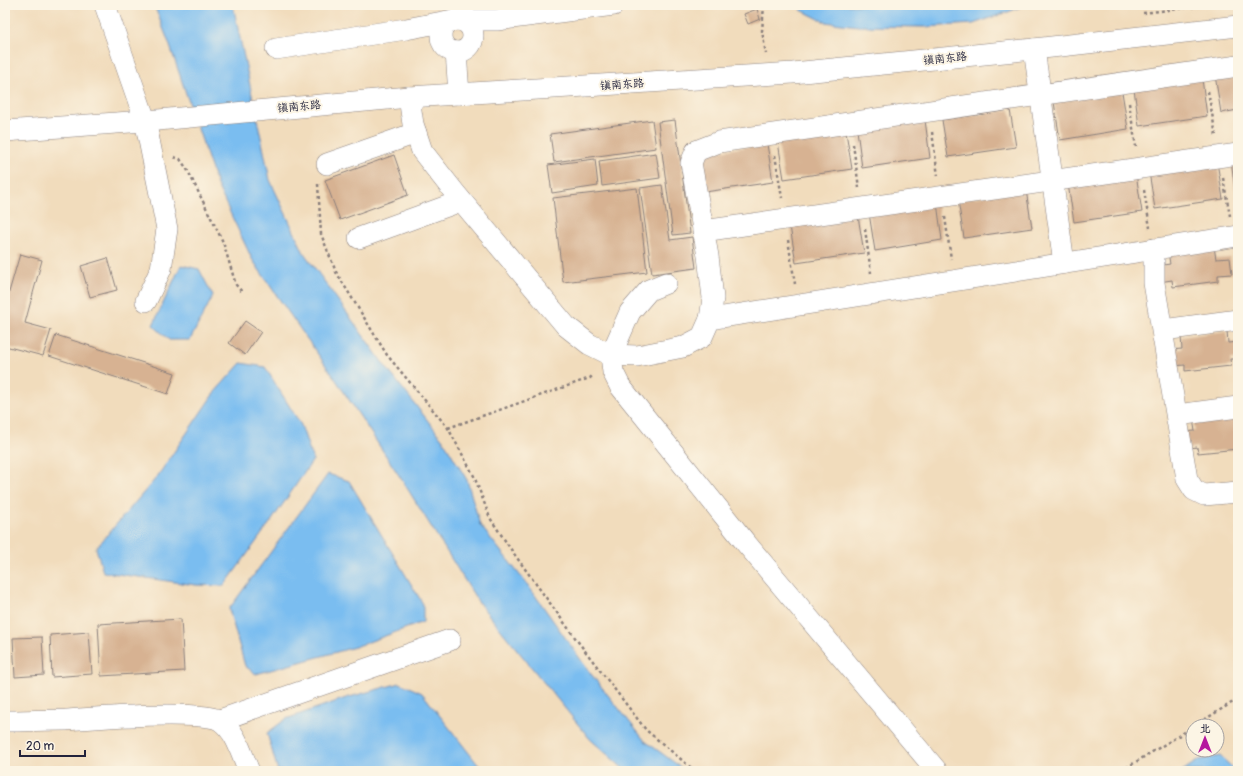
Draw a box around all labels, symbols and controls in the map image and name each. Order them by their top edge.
street label: 镇南东路 [922,50,968,67]
street label: 镇南东路 [600,76,644,93]
street label: 镇南东路 [277,98,322,115]
north arrow [1185,718,1225,758]
text: 北 [1200,722,1211,735]
scale bar [20,732,85,758]
text: 20 m [26,739,55,754]

